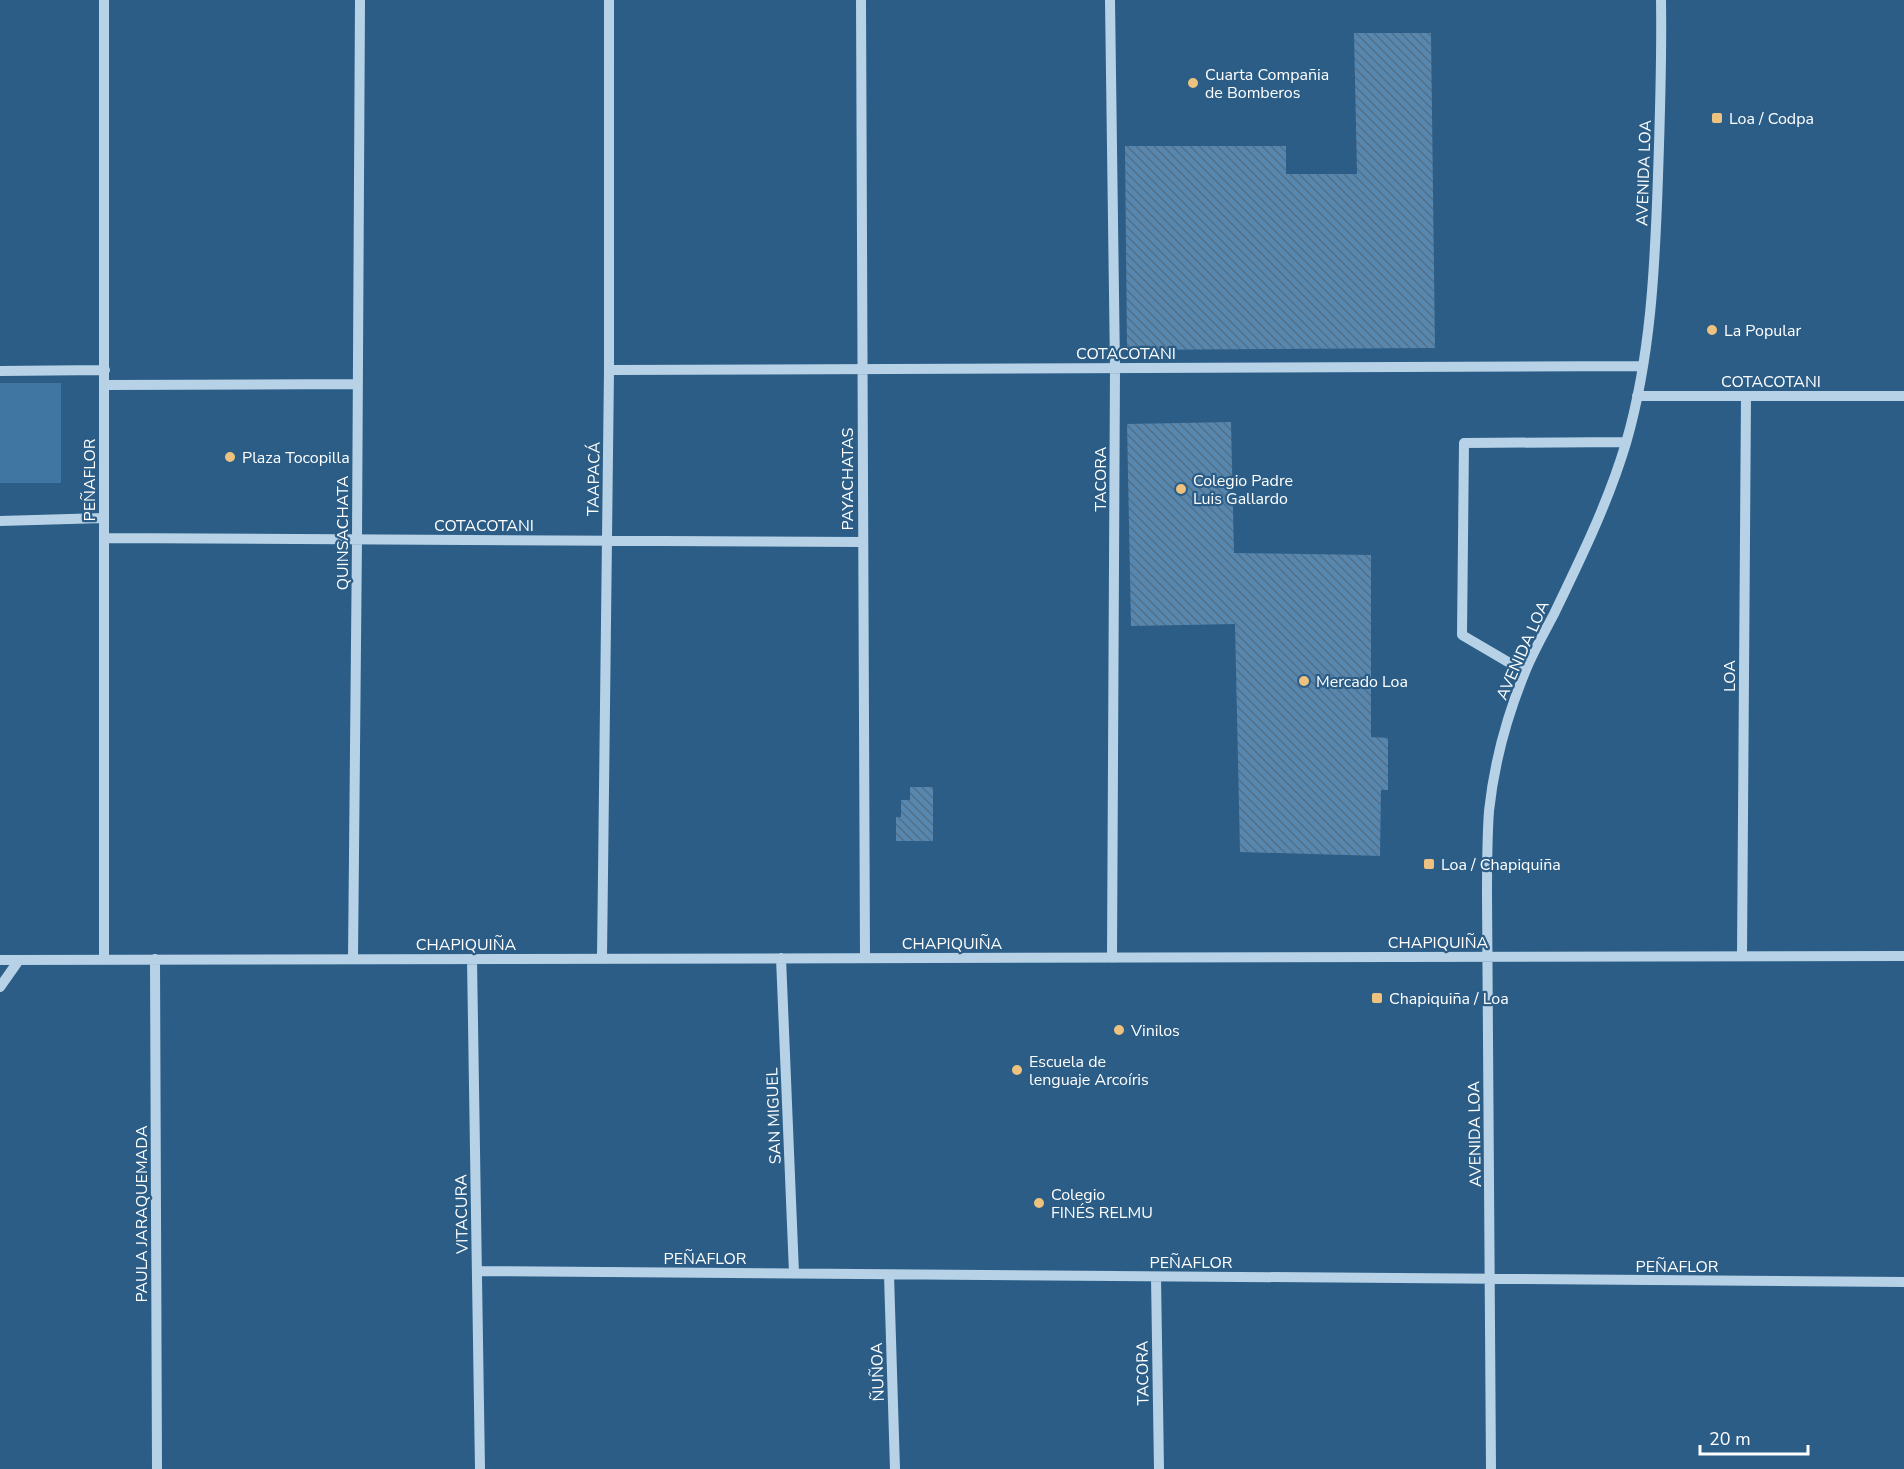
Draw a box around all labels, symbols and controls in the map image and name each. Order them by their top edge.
place label: Cuarta Compañia de Bomberos [1205,64,1329,104]
marker: Cuarta Compañia de Bomberos [1186,76,1200,90]
place label: Loa / Codpa [1729,108,1814,130]
marker: Loa / Codpa [1710,111,1724,125]
street label: AVENIDA LOA [1631,119,1657,227]
place label: La Popular [1724,320,1801,342]
marker: La Popular [1705,323,1719,337]
street label: COTACOTANI [1076,343,1176,365]
street label: COTACOTANI [1721,371,1821,393]
street label: PAYACHATAS [837,427,859,530]
street label: PEÑAFLOR [79,438,101,521]
street label: TAAPACÁ [582,441,606,516]
street label: TACORA [1090,446,1112,511]
place label: Plaza Tocopilla [242,447,350,469]
marker: Plaza Tocopilla [223,450,237,464]
place label: Colegio Padre Luis Gallardo [1193,470,1293,510]
street label: QUINSACHATA [332,475,354,590]
marker: Colegio Padre Luis Gallardo [1174,482,1188,496]
street label: COTACOTANI [434,515,534,537]
street label: AVENIDA LOA [1491,597,1555,703]
street label: LOA [1719,660,1741,692]
place label: Mercado Loa [1316,671,1408,693]
marker: Mercado Loa [1297,674,1311,688]
place label: Loa / Chapiquiña [1441,854,1561,876]
marker: Loa / Chapiquiña [1422,857,1436,871]
street label: CHAPIQUIÑA [1388,932,1489,954]
street label: CHAPIQUIÑA [902,933,1003,955]
street label: CHAPIQUIÑA [416,934,517,956]
place label: Chapiquiña / Loa [1389,988,1509,1010]
marker: Chapiquiña / Loa [1370,991,1384,1005]
place label: Vinilos [1130,1020,1180,1042]
marker: Vinilos [1112,1023,1126,1037]
place label: Escuela de lenguaje Arcoíris [1029,1051,1149,1091]
marker: Escuela de lenguaje Arcoíris [1010,1063,1024,1077]
street label: SAN MIGUEL [761,1067,787,1165]
street label: AVENIDA LOA [1463,1080,1487,1187]
street label: PAULA JARAQUEMADA [131,1125,153,1303]
street label: VITACURA [450,1174,474,1255]
place label: Colegio FINÉS RELMU [1051,1184,1153,1224]
marker: Colegio FINÉS RELMU [1032,1196,1046,1210]
street label: PEÑAFLOR [664,1248,747,1270]
street label: PEÑAFLOR [1150,1252,1233,1274]
street label: PEÑAFLOR [1636,1256,1719,1278]
street label: TACORA [1131,1340,1155,1406]
street label: ÑUÑOA [866,1342,890,1402]
scale bar [1700,1418,1808,1456]
text: 20 m [1709,1427,1751,1451]

